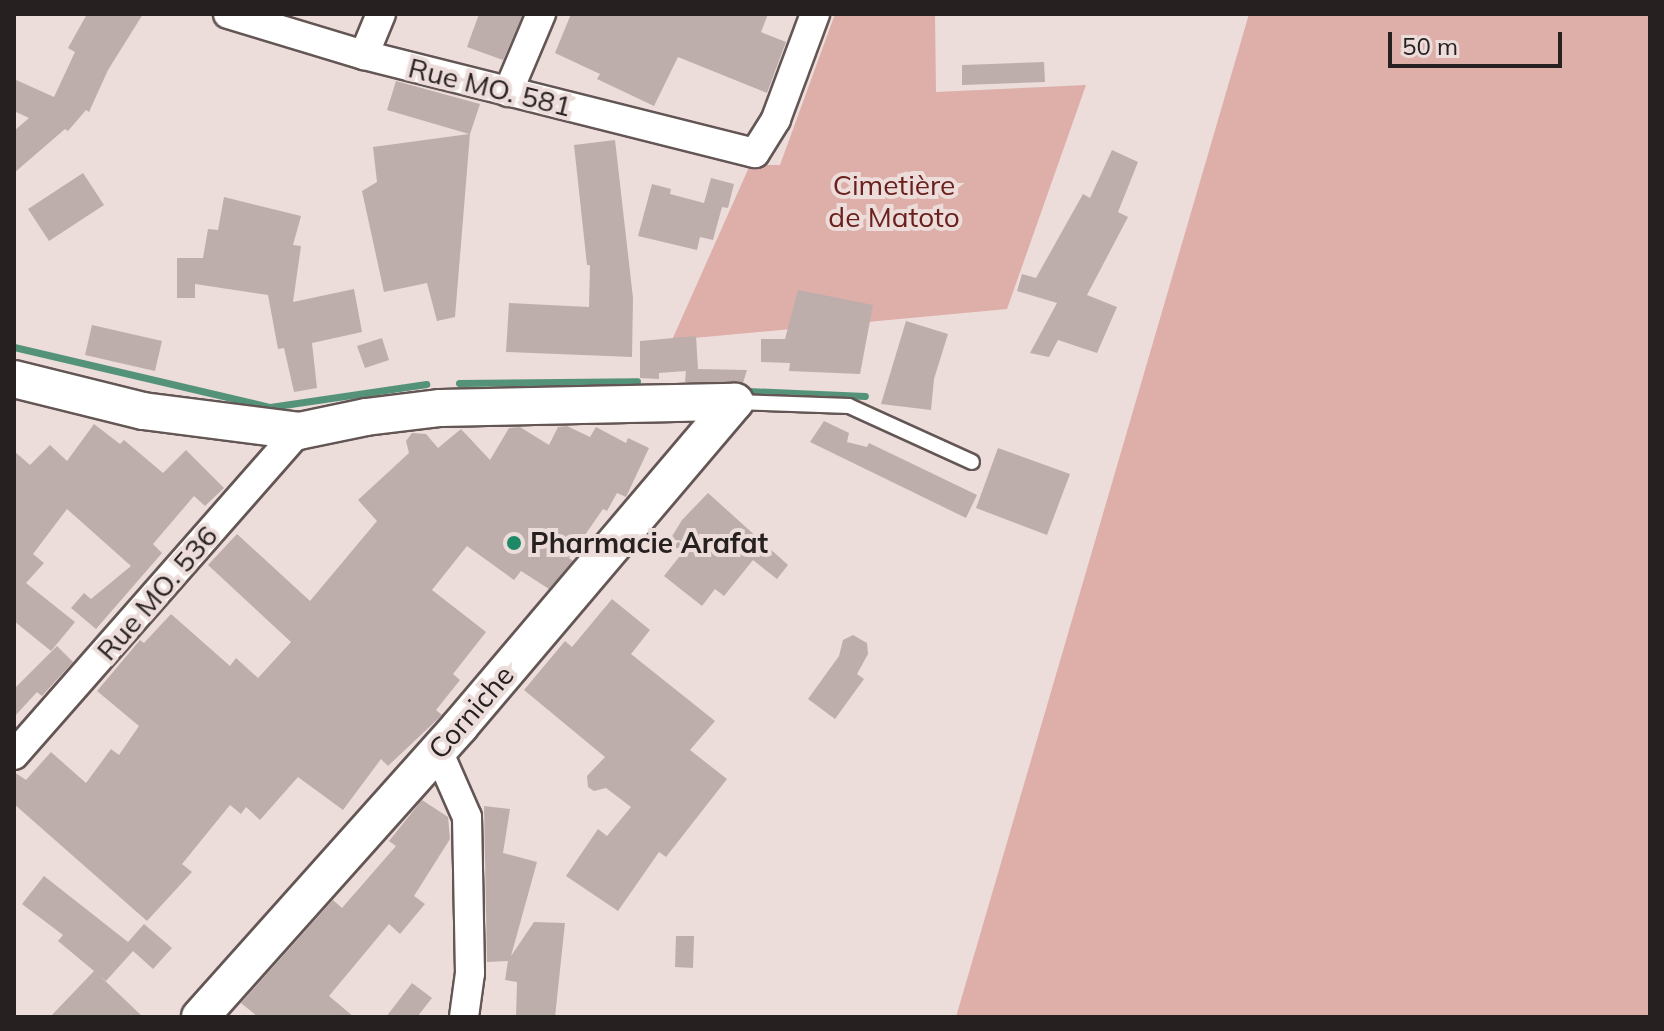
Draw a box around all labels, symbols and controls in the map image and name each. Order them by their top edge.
scale bar [1392,16,1566,66]
text: 50 m [1402,31,1458,61]
street label: Rue MO. 581 [405,51,575,123]
park label: Cimetière de Matoto [828,168,960,234]
street label: Rue MO. 536 [90,519,224,667]
place label: Pharmacie Arafat [530,526,768,560]
marker: Pharmacie Arafat [505,534,523,552]
street label: Corniche [421,658,521,766]

